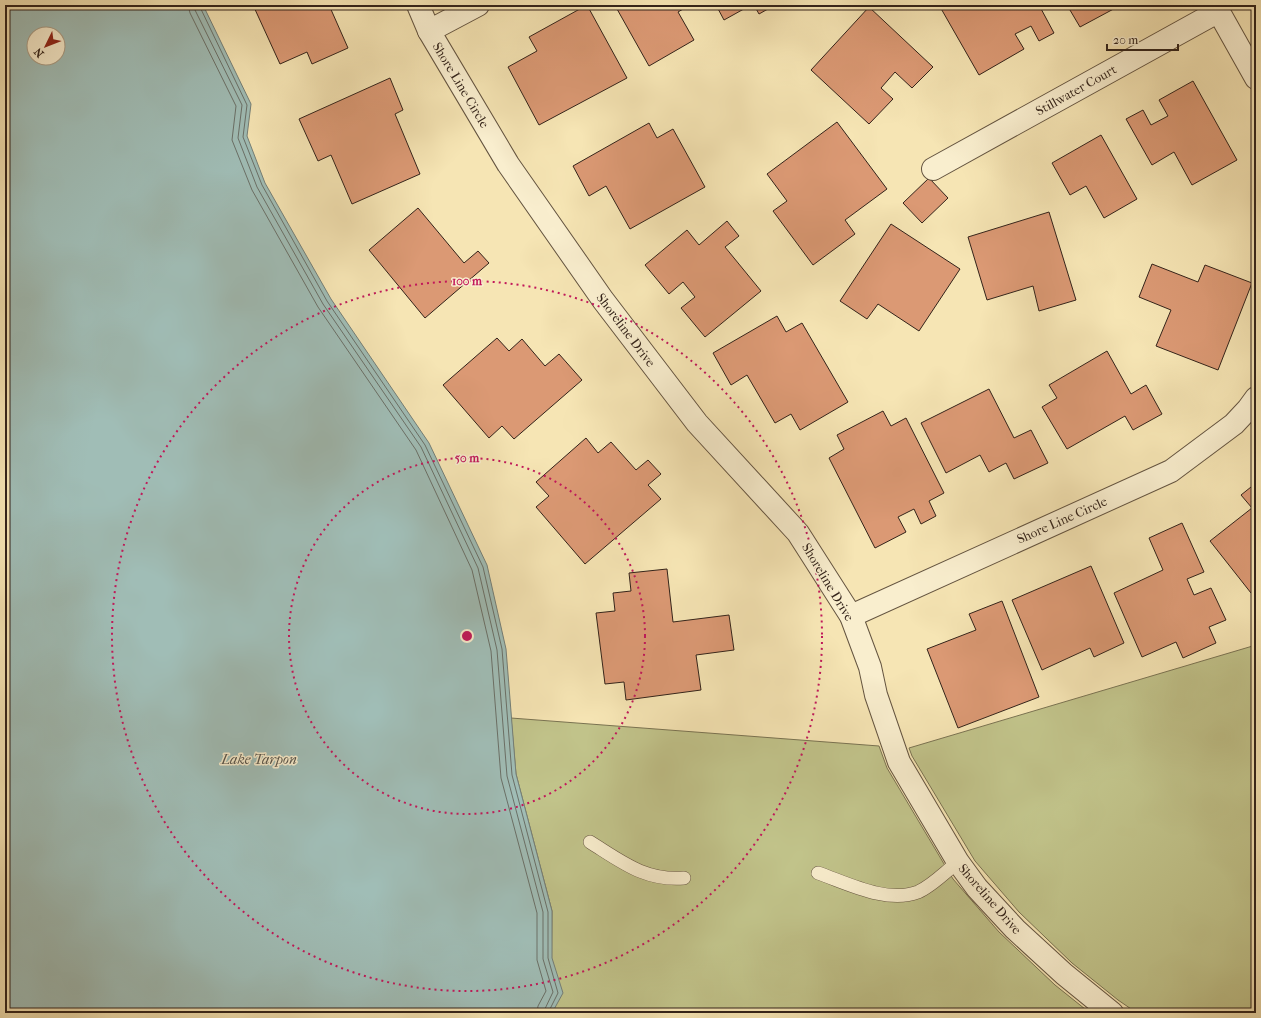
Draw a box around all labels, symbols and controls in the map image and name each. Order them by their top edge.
north arrow [26,26,66,66]
scale bar [1107,26,1178,52]
text: 20 m [1113,33,1138,47]
street label: Shore Line Circle [430,40,493,131]
text: N [31,45,47,60]
street label: Stillwater Court [1033,61,1119,118]
text: 100 m [452,274,483,288]
street label: Shoreline Drive [593,290,659,370]
text: 50 m [455,451,480,465]
street label: Shore Line Circle [1015,493,1110,547]
street label: Shoreline Drive [799,540,857,624]
centre of rings [460,629,474,643]
water label: Lake Tarpon [220,751,297,768]
street label: Shoreline Drive [955,861,1025,938]

